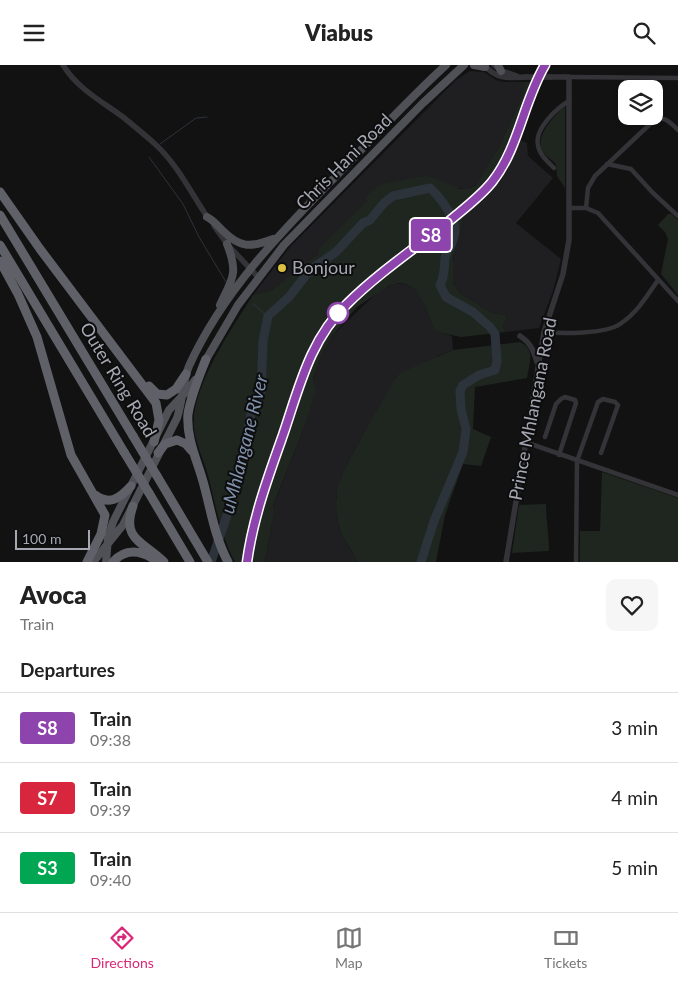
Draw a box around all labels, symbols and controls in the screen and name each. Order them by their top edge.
icon: menu [20,19,48,47]
text: Viabus [305,19,373,46]
icon: search [630,19,658,47]
map controls [618,80,663,125]
button: layers [618,80,663,125]
street label: Chris Hani Road [291,109,396,214]
line badge: S8 [408,219,454,251]
text: S8 [421,224,441,246]
place label: Bonjour [292,256,355,278]
marker: Bonjour [276,262,288,274]
unlabelled marker [327,302,349,324]
street label: Prince Mhlangana Road [503,316,561,502]
street label: Outer Ring Road [76,318,162,441]
water label: uMhlangane River [215,372,272,516]
scale bar [15,527,90,550]
text: 100 m [22,530,61,547]
button: heart [606,579,658,631]
text: Avoca [20,580,87,609]
text: Train [20,614,54,633]
text: Departures [20,658,115,681]
text: Train [90,707,132,730]
text: 3 min [611,716,658,739]
text: S8 [37,717,58,739]
text: 09:38 [90,730,131,749]
text: Train [90,777,132,800]
text: 4 min [611,786,658,809]
text: S7 [37,787,58,809]
text: 09:39 [90,800,131,819]
text: Train [90,847,132,870]
text: 5 min [611,856,658,879]
text: S3 [37,857,58,879]
text: 09:40 [90,870,131,889]
tab: Directions [91,924,154,971]
tab: Map [335,924,363,971]
tab: Tickets [544,924,587,971]

